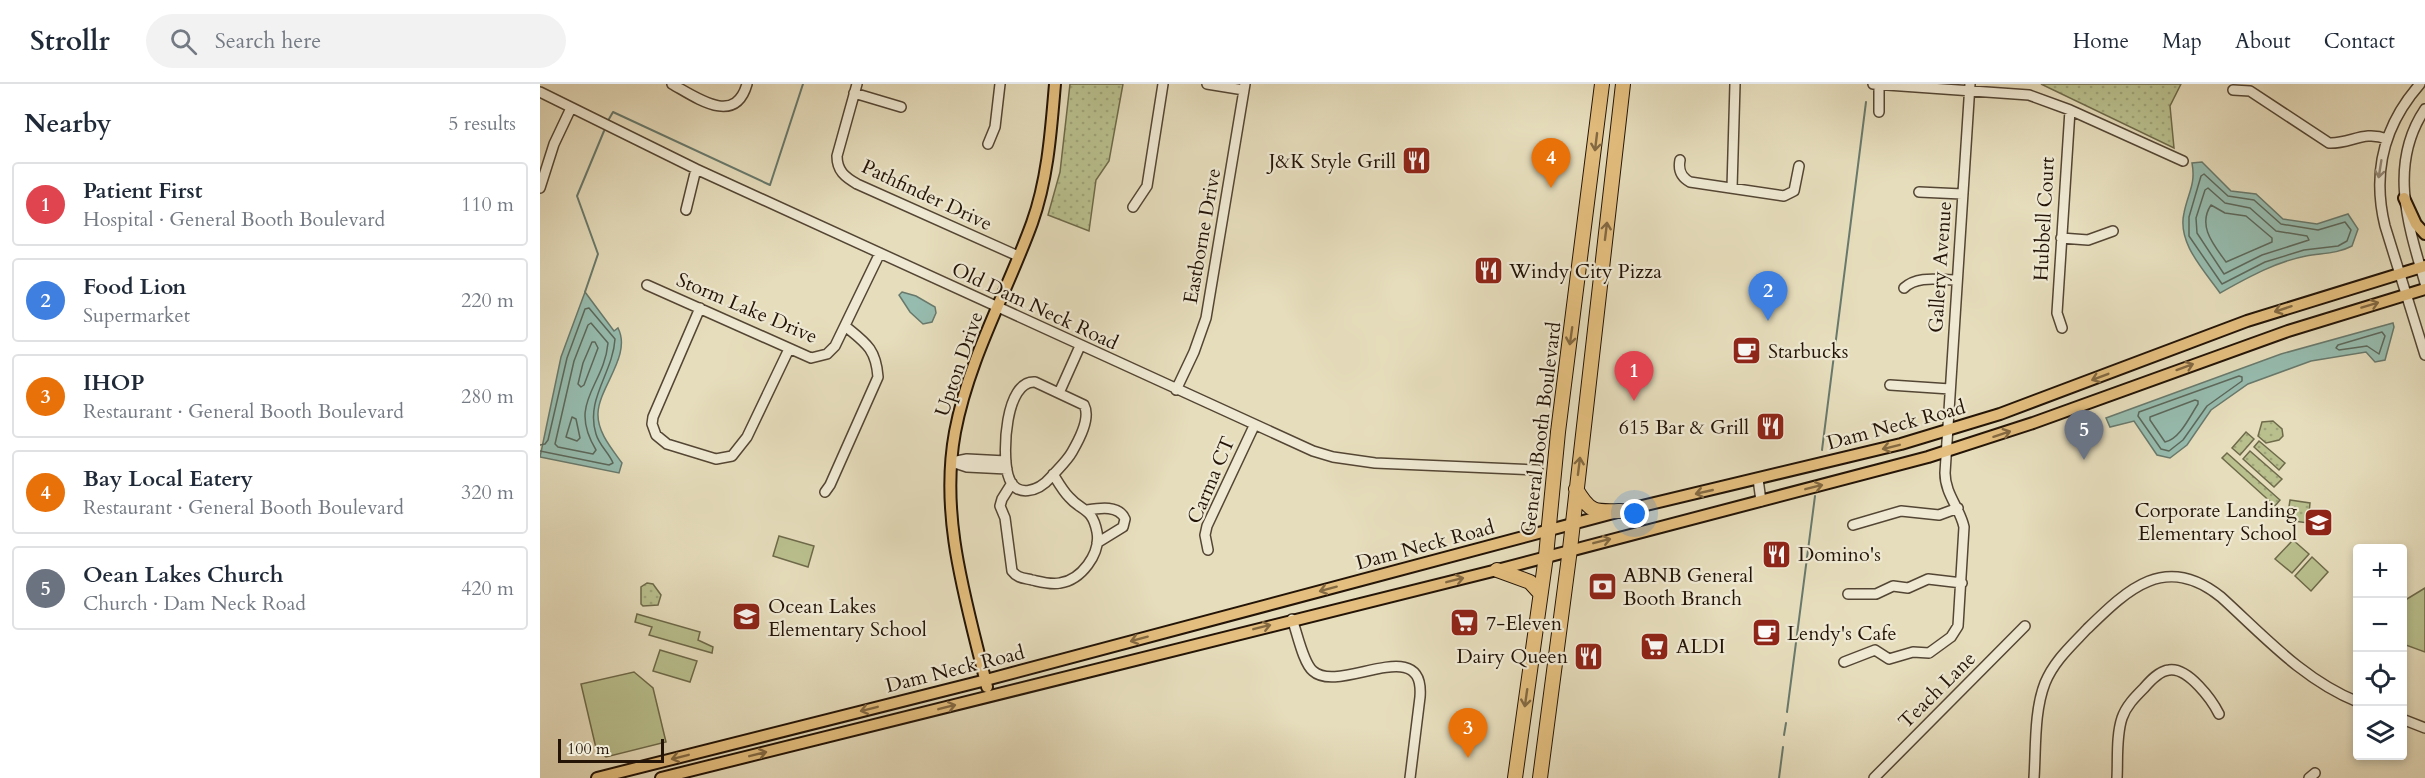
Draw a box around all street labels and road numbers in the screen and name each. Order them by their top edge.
street label: Pathfinder Drive [857,153,997,237]
street label: Hubbell Court [2027,155,2061,282]
street label: Eastborne Drive [1177,166,1227,306]
street label: Gallery Avenue [1922,200,1958,334]
street label: Old Dam Neck Road [947,256,1123,357]
street label: Storm Lake Drive [672,266,822,350]
street label: Upton Drive [928,308,990,420]
street label: General Booth Boulevard [1514,320,1568,538]
street label: Dam Neck Road [1824,393,1969,456]
street label: Carma CT [1181,432,1242,528]
street label: Dam Neck Road [1353,513,1498,576]
street label: Dam Neck Road [883,639,1028,699]
street label: Teach Lane [1892,645,1982,735]

